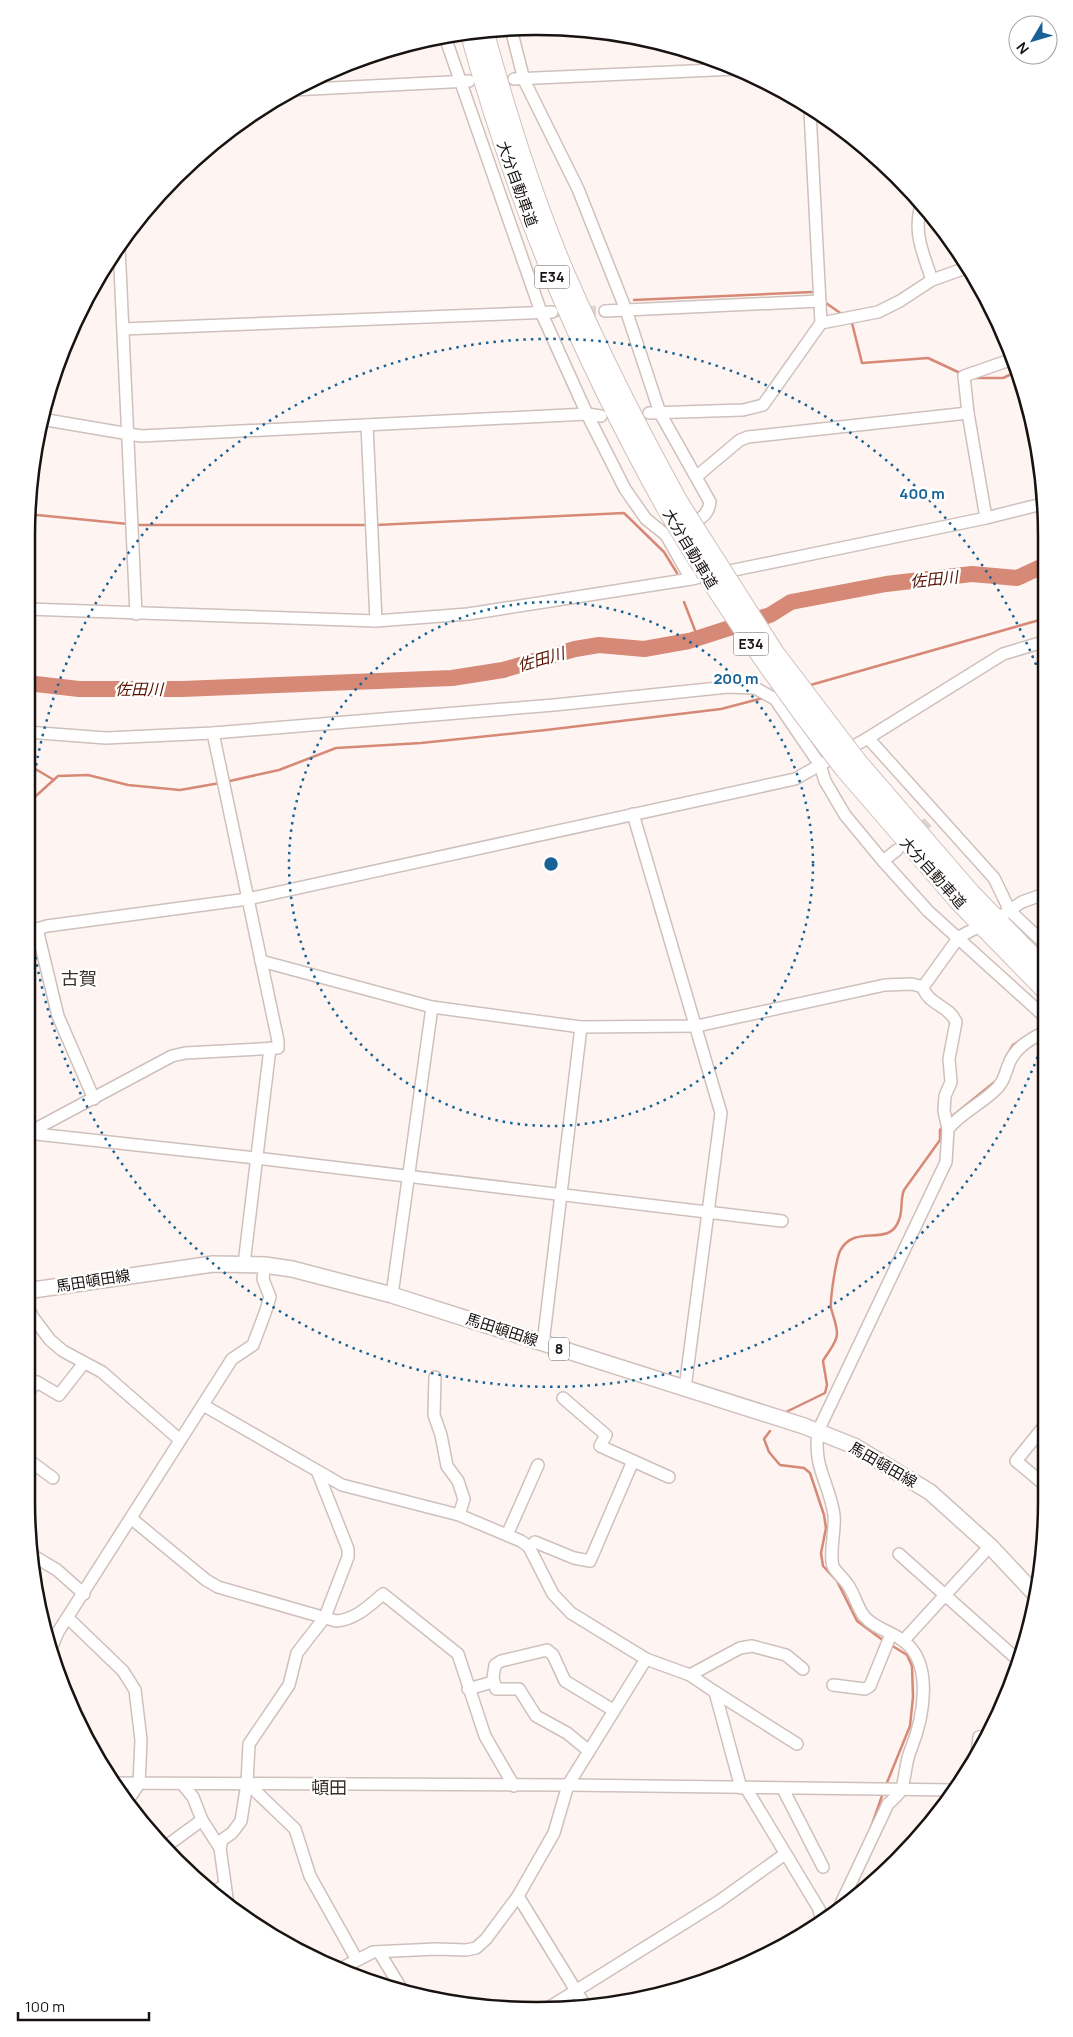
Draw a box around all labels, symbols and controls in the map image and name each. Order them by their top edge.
north arrow [1008,15,1058,65]
text: N [1012,38,1033,58]
street label: 大分自動車道 [492,138,543,230]
road number: E34 [534,266,570,288]
text: 400 m [899,483,945,504]
street label: 大分自動車道 [658,505,723,593]
water label: 佐田川 [909,565,961,592]
road number: E34 [734,633,768,656]
water label: 佐田川 [515,641,569,676]
text: 200 m [713,668,759,689]
water label: 佐田川 [115,678,165,700]
street label: 大分自動車道 [895,832,971,913]
centre of rings [542,855,560,873]
district label: 古賀 [61,966,97,990]
street label: 馬田頓田線 [54,1264,132,1297]
street label: 馬田頓田線 [463,1308,541,1351]
road number: 8 [549,1338,569,1360]
street label: 馬田頓田線 [846,1437,921,1492]
district label: 頓田 [311,1775,347,1799]
scale bar [18,1990,149,2022]
text: 100 m [25,1996,65,2017]

